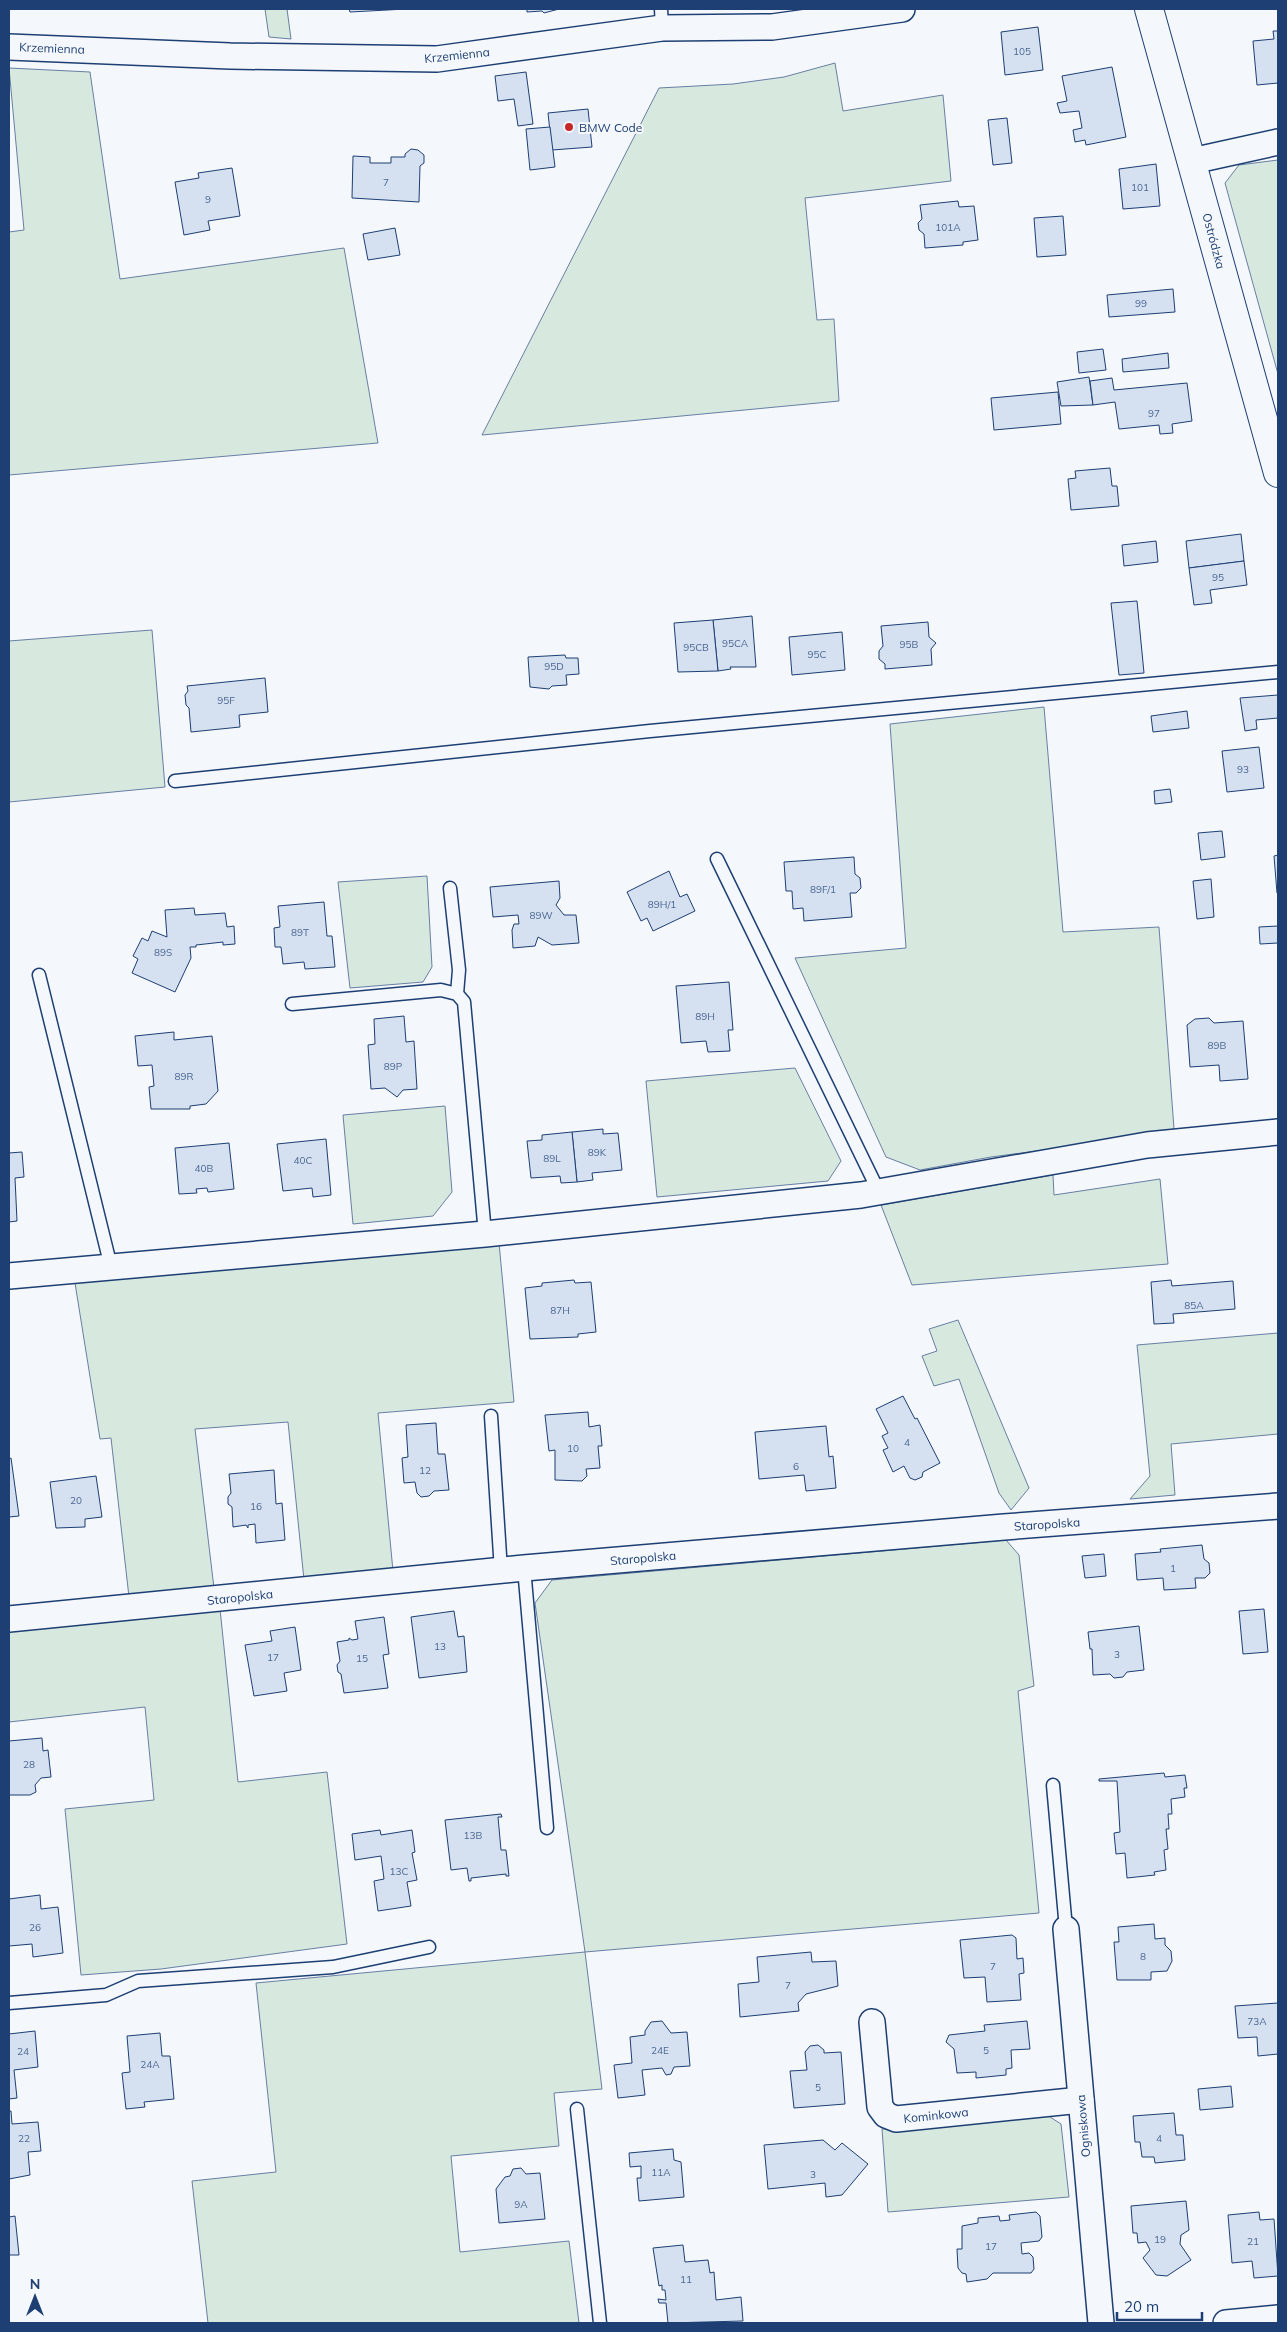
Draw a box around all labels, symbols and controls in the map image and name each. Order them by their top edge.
street label: Krzemienna [19,39,85,57]
street label: Krzemienna [423,44,491,66]
house number: 105 [1013,45,1031,58]
place label: BMW Code [579,120,642,135]
marker: BMW Code [563,121,575,133]
house number: 7 [383,176,389,189]
house number: 101 [1131,181,1149,194]
house number: 9 [205,193,211,206]
street label: Ostródzka [1199,211,1229,271]
house number: 101A [935,221,961,234]
house number: 99 [1135,297,1147,310]
house number: 97 [1148,407,1160,420]
house number: 95 [1212,571,1224,584]
house number: 95CA [722,637,749,650]
house number: 95B [900,638,919,651]
house number: 95CB [683,641,709,654]
house number: 95C [808,648,827,661]
house number: 95D [544,660,564,673]
house number: 95F [217,694,235,707]
house number: 93 [1237,763,1249,776]
house number: 89F/1 [810,883,836,896]
house number: 89H/1 [648,898,676,911]
house number: 89W [529,909,553,922]
house number: 89T [291,926,309,939]
house number: 89S [154,946,172,959]
house number: 89H [695,1010,715,1023]
house number: 89B [1208,1039,1227,1052]
house number: 89P [384,1060,403,1073]
house number: 89R [175,1070,194,1083]
house number: 89K [588,1146,607,1159]
house number: 89L [543,1152,561,1165]
house number: 40C [294,1154,313,1167]
house number: 40B [195,1162,214,1175]
house number: 85A [1184,1299,1204,1312]
house number: 87H [550,1304,570,1317]
house number: 4 [904,1436,910,1449]
house number: 10 [567,1442,579,1455]
house number: 6 [793,1460,799,1473]
house number: 12 [419,1464,431,1477]
house number: 20 [70,1494,82,1507]
house number: 16 [250,1500,262,1513]
street label: Staropolska [1013,1514,1081,1534]
street label: Staropolska [609,1548,677,1568]
house number: 1 [1170,1562,1176,1575]
street label: Staropolska [206,1586,274,1608]
house number: 13 [434,1640,446,1653]
house number: 3 [1114,1648,1120,1661]
house number: 17 [267,1651,279,1664]
house number: 15 [356,1652,368,1665]
house number: 28 [23,1758,35,1771]
house number: 13B [464,1829,483,1842]
house number: 13C [390,1865,409,1878]
house number: 26 [29,1921,41,1934]
house number: 8 [1140,1950,1146,1963]
house number: 7 [990,1960,996,1973]
house number: 7 [785,1979,791,1992]
house number: 73A [1247,2015,1267,2028]
house number: 24E [651,2044,669,2057]
house number: 5 [983,2044,989,2057]
house number: 24 [17,2045,29,2058]
house number: 24A [140,2058,160,2071]
house number: 5 [815,2081,821,2094]
street label: Ogniskowa [1073,2094,1093,2158]
street label: Kominkowa [903,2104,969,2126]
house number: 22 [18,2132,30,2145]
house number: 4 [1156,2132,1162,2145]
house number: 11A [651,2166,671,2179]
house number: 3 [810,2168,816,2181]
house number: 9A [514,2198,528,2211]
house number: 19 [1154,2233,1166,2246]
house number: 21 [1247,2235,1259,2248]
house number: 17 [985,2240,997,2253]
north arrow [10,2272,60,2322]
house number: 11 [680,2273,692,2286]
text: N [30,2275,40,2293]
scale bar [1117,2290,1202,2322]
text: 20 m [1124,2297,1159,2316]

